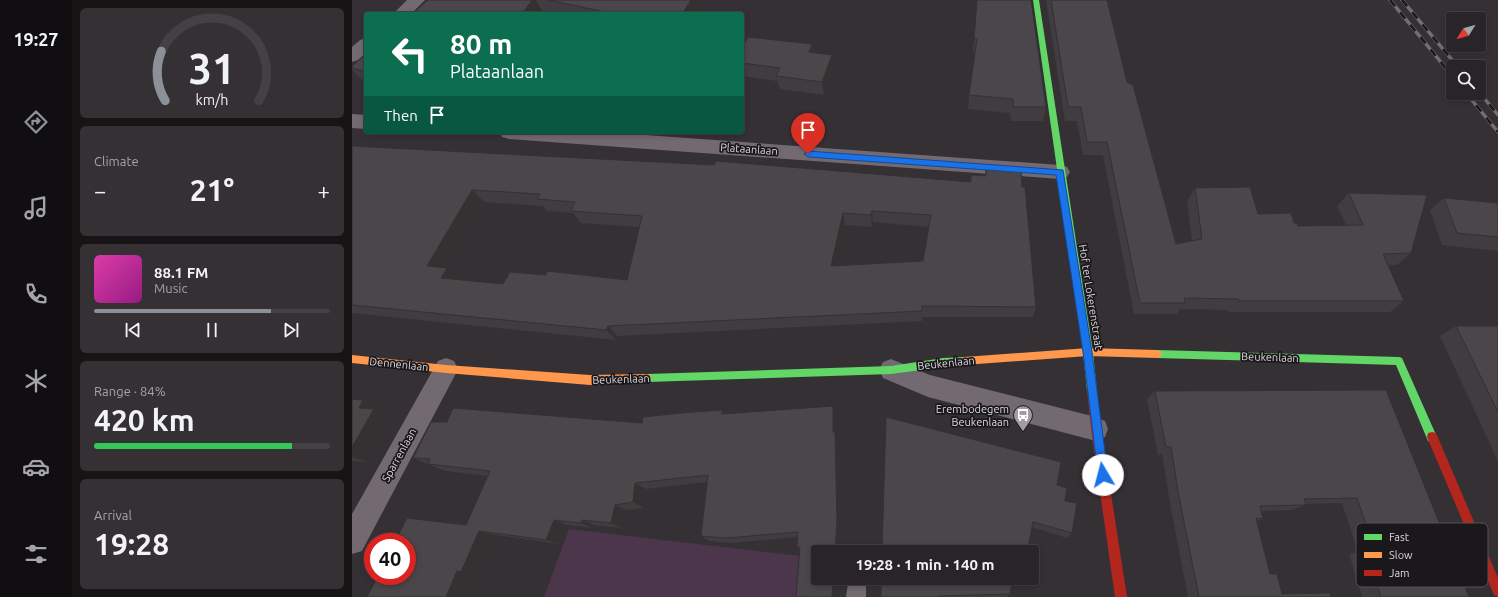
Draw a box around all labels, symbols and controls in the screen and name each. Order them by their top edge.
north arrow [1446,12,1486,52]
map controls [1446,12,1486,100]
icon: left [384,28,436,80]
text: 80 m [450,28,512,59]
text: 19:27 [13,29,59,49]
text: 31 [189,45,235,92]
button: search [1446,60,1486,100]
text: Plataanlaan [450,61,544,81]
text: km/h [196,91,228,107]
icon: arrive [426,104,448,126]
text: Then [384,107,418,124]
icon: directions [22,108,50,136]
pin [791,113,825,154]
icon: arrive [797,119,819,141]
street label: Plataanlaan [720,141,778,157]
text: Climate [94,154,139,168]
text: 21° [190,173,234,207]
text: − [94,178,106,203]
text: + [318,178,330,203]
icon: music [22,194,50,222]
street label: Hof ter Lokerenstraat [1077,243,1105,351]
text: 88.1 FM [154,264,208,281]
icon: phone [22,280,50,308]
text: Music [154,281,188,295]
icon: previous [122,319,144,341]
icon: pause [201,319,223,341]
icon: next [280,319,302,341]
street label: Beukenlaan [1241,350,1299,364]
street label: Beukenlaan [917,354,975,372]
street label: Dennenlaan [369,355,429,373]
icon: climate [22,367,50,395]
street label: Beukenlaan [592,372,650,386]
text: Range · 84% [94,384,166,398]
text: 420 km [94,403,195,437]
place label: Erembodegem Beukenlaan [936,403,1009,428]
bus stop icon: Erembodegem Beukenlaan [1012,404,1034,432]
street label: Sparrenlaan [379,426,419,484]
icon: car [22,453,50,481]
position arrow [1082,454,1124,496]
text: Arrival [94,508,132,522]
legend [1356,523,1488,587]
text: 19:28 [94,527,169,561]
text: Fast [1389,531,1410,543]
speed limit sign: 40 [364,533,416,585]
icon: filters [22,540,50,568]
text: Slow [1389,549,1413,561]
text: 19:28 · 1 min · 140 m [856,556,994,573]
text: Jam [1389,567,1410,579]

